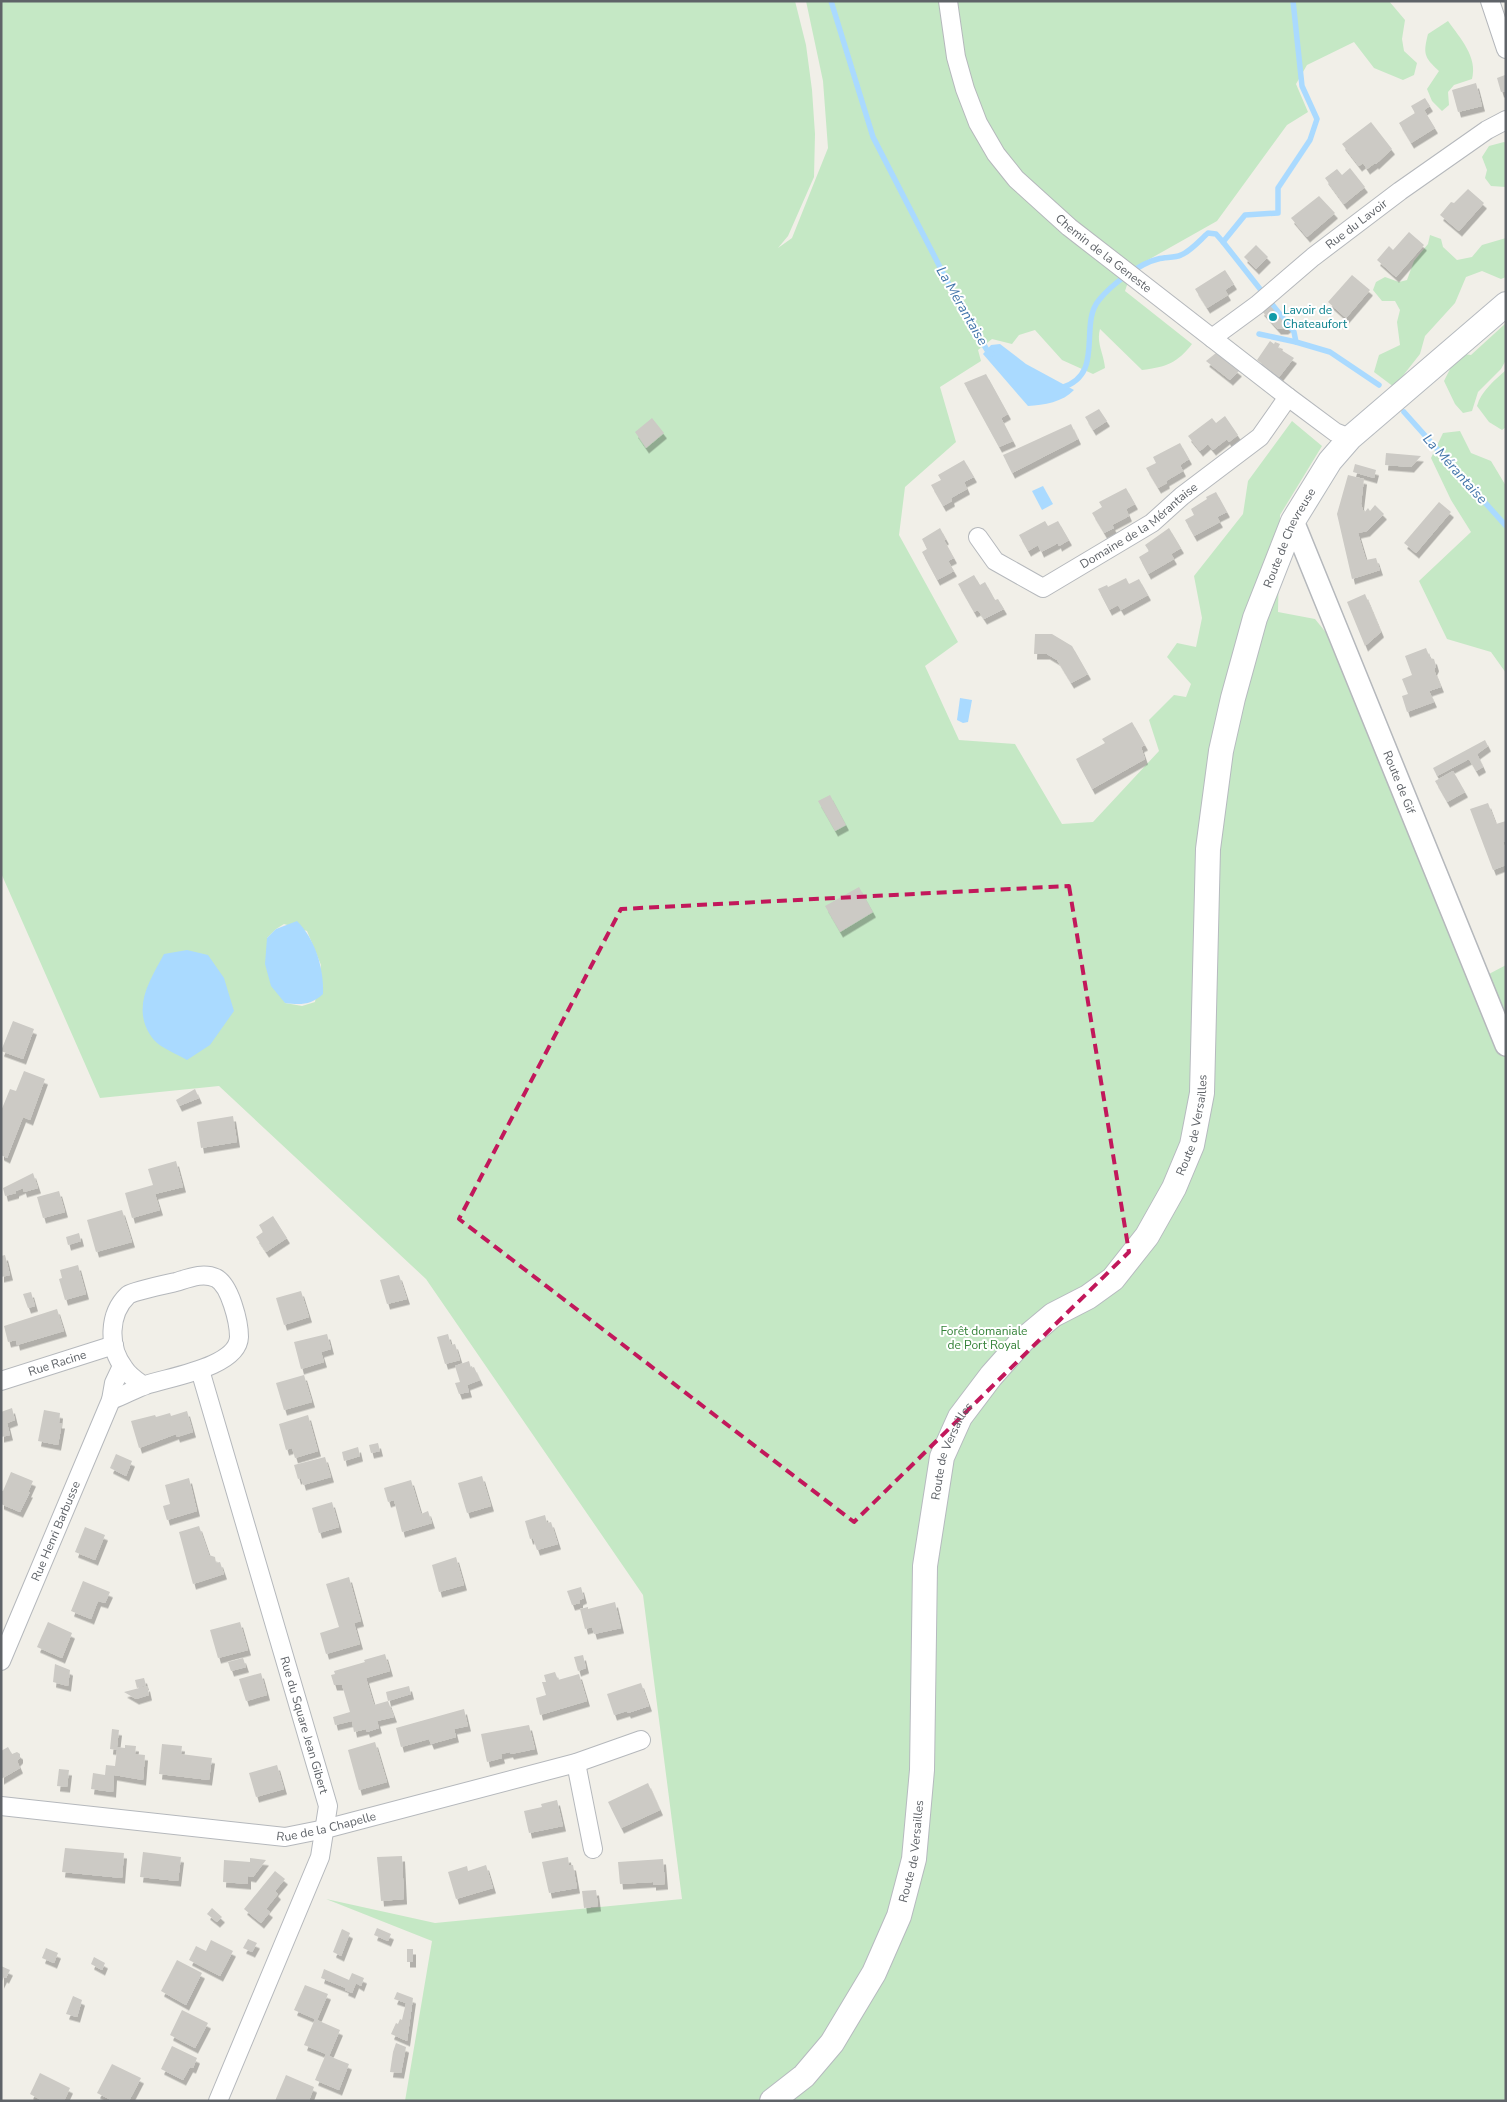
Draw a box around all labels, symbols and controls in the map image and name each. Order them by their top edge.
street label: Rue du Lavoir [1322,195,1391,253]
street label: Chemin de la Geneste [1052,210,1155,296]
water label: La Mérantaise [932,263,993,349]
place label: Lavoir de Chateaufort [1283,302,1348,332]
marker: Lavoir de Chateaufort [1267,311,1279,323]
water label: La Mérantaise [1418,430,1492,509]
street label: Domaine de la Mérantaise [1077,479,1201,572]
street label: Route de Chevreuse [1260,485,1319,590]
street label: Route de Gif [1379,748,1420,817]
street label: Route de Versailles [1172,1074,1210,1178]
park label: Forêt domaniale de Port Royal [940,1323,1028,1353]
street label: Rue Racine [26,1346,88,1380]
street label: Route de Versailles [927,1399,977,1501]
street label: Rue Henri Barbusse [28,1479,84,1584]
street label: Rue du Square Jean Gibert [276,1654,332,1796]
street label: Route de Versailles [895,1799,927,1904]
street label: Rue de la Chapelle [276,1808,378,1845]

